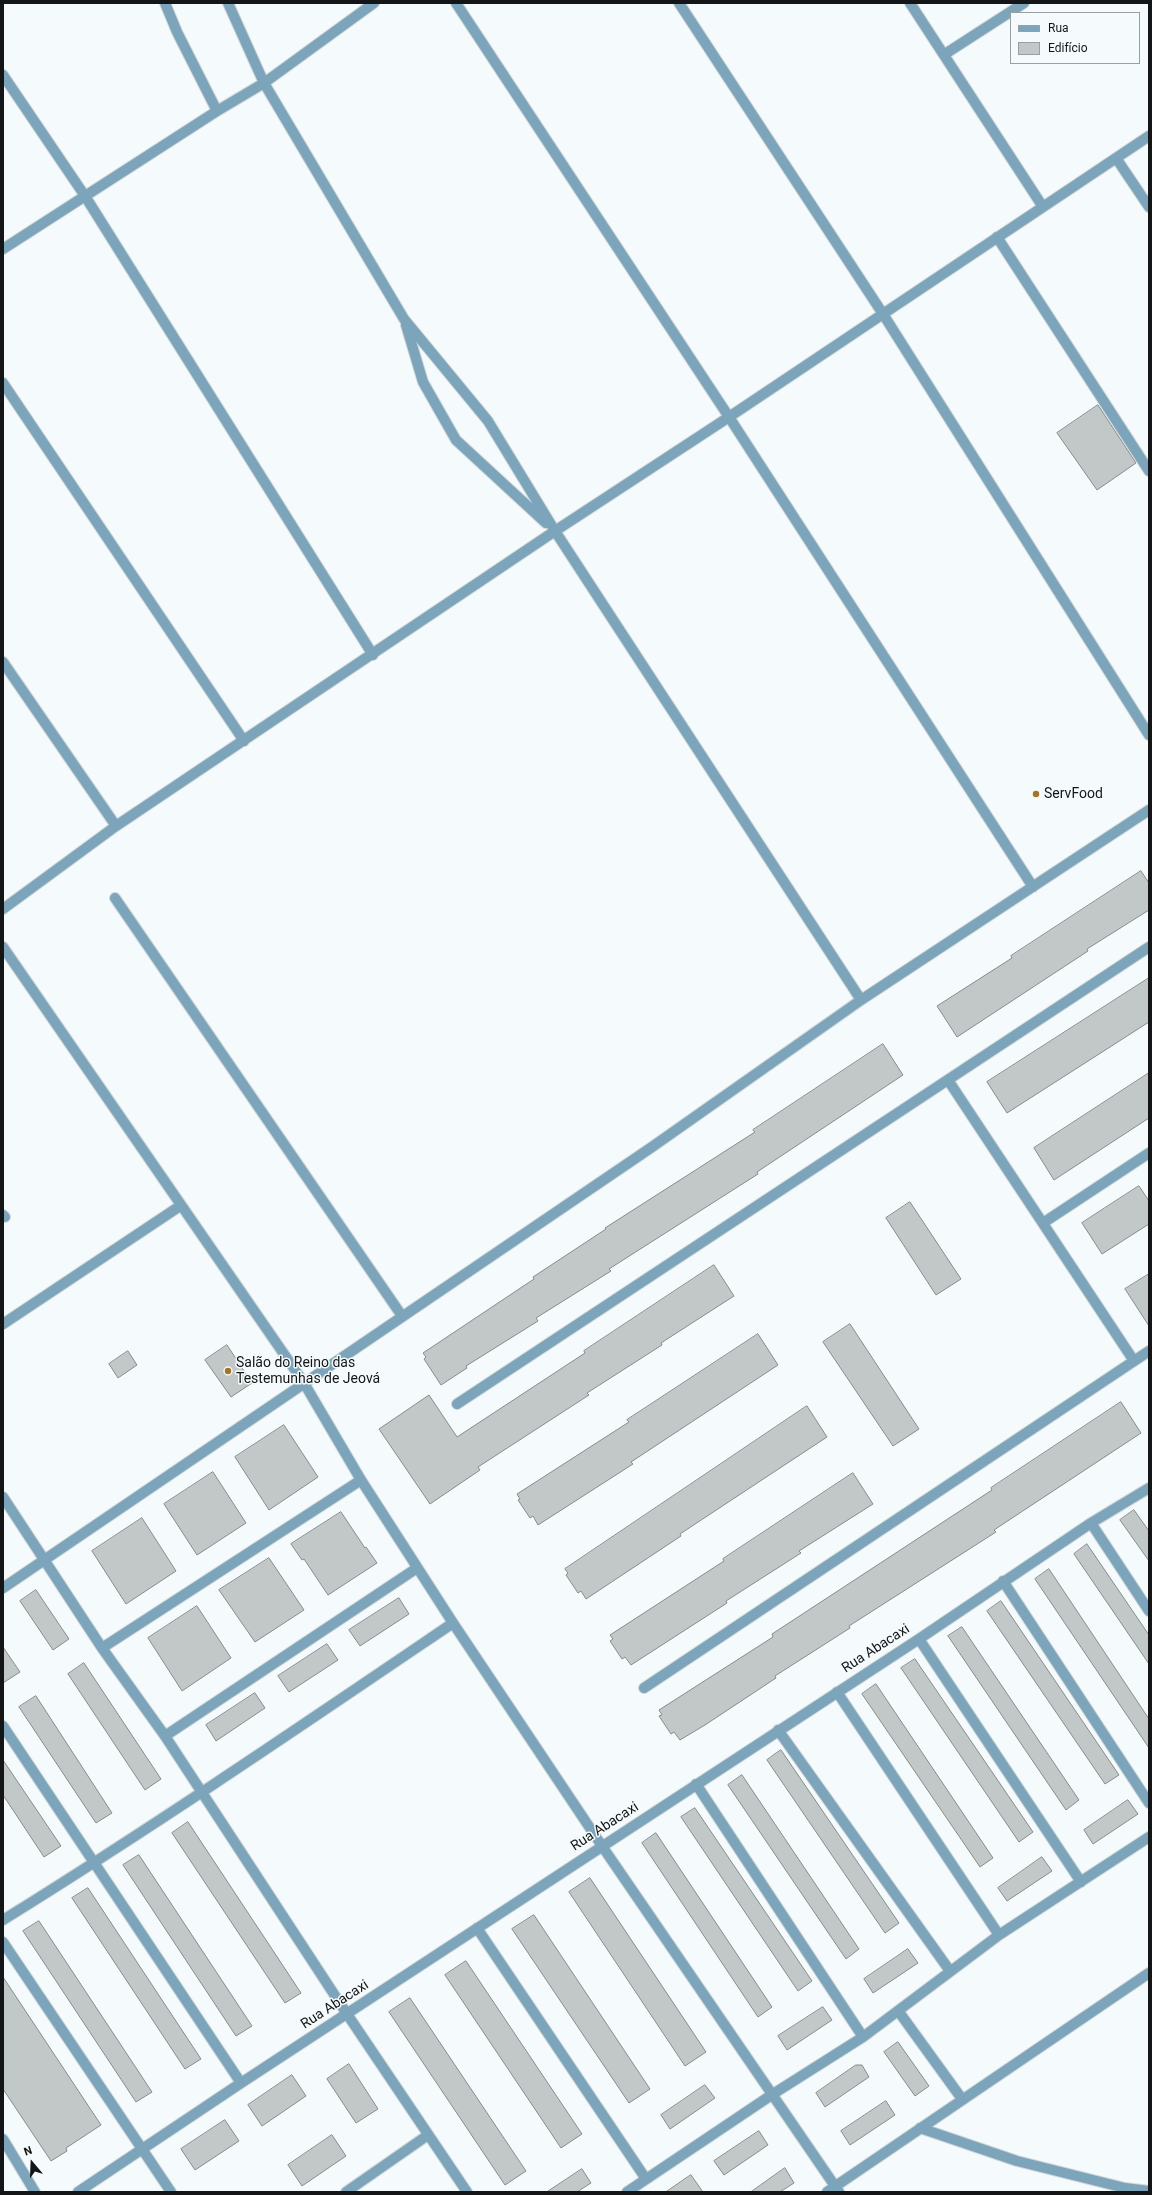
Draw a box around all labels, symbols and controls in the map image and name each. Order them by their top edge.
legend [1010,12,1140,64]
text: Rua [1048,21,1069,35]
text: Edifício [1048,41,1088,55]
place label: ServFood [1044,786,1103,802]
marker: ServFood [1031,789,1041,799]
place label: Salão do Reino das Testemunhas de Jeová [236,1355,380,1388]
marker: Salão do Reino das Testemunhas de Jeová [223,1366,233,1376]
street label: Rua Abacaxi [839,1621,913,1677]
street label: Rua Abacaxi [568,1799,642,1855]
street label: Rua Abacaxi [298,1977,372,2033]
north arrow [12,2143,52,2183]
text: N [22,2144,34,2159]

